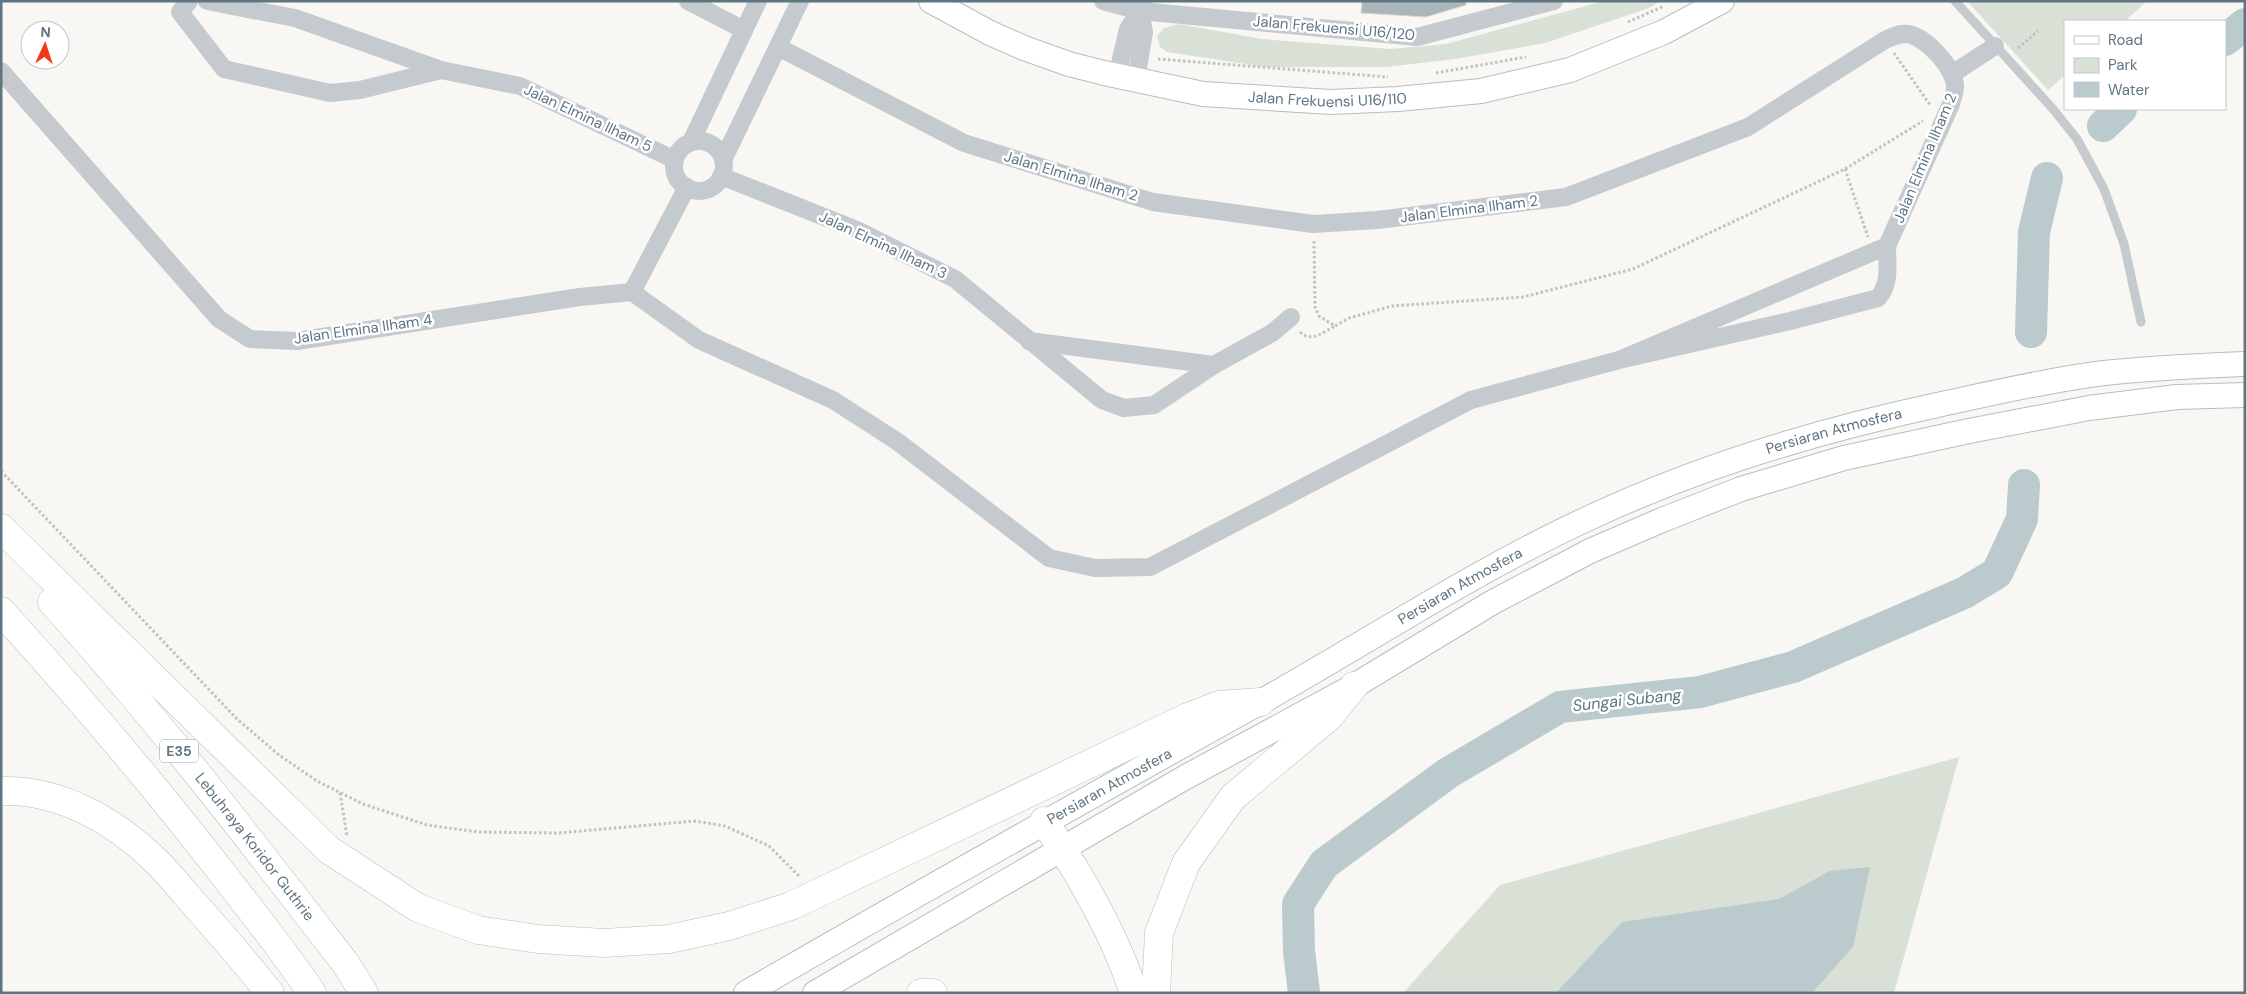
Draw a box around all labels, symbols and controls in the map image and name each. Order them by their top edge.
street label: Jalan Frekuensi U16/120 [1252,11,1416,45]
north arrow [20,20,70,70]
legend [2064,20,2226,110]
text: N [40,23,51,41]
text: Road [2108,30,2143,50]
text: Park [2108,55,2138,75]
street label: Jalan Elmina Ilham 5 [521,79,655,157]
text: Water [2108,80,2150,100]
street label: Jalan Frekuensi U16/110 [1247,87,1408,112]
street label: Jalan Elmina Ilham 2 [1889,90,1961,226]
street label: Jalan Elmina Ilham 2 [1002,146,1140,206]
street label: Jalan Elmina Ilham 2 [1399,191,1539,227]
street label: Jalan Elmina Ilham 3 [816,207,950,283]
street label: Jalan Elmina Ilham 4 [293,309,433,349]
street label: Persiaran Atmosfera [1763,403,1904,459]
street label: Persiaran Atmosfera [1394,543,1526,629]
water label: Sungai Subang [1572,684,1683,716]
road number: E35 [160,739,198,762]
street label: Persiaran Atmosfera [1043,743,1175,829]
street label: Lebuhraya Koridor Guthrie [191,769,319,925]

